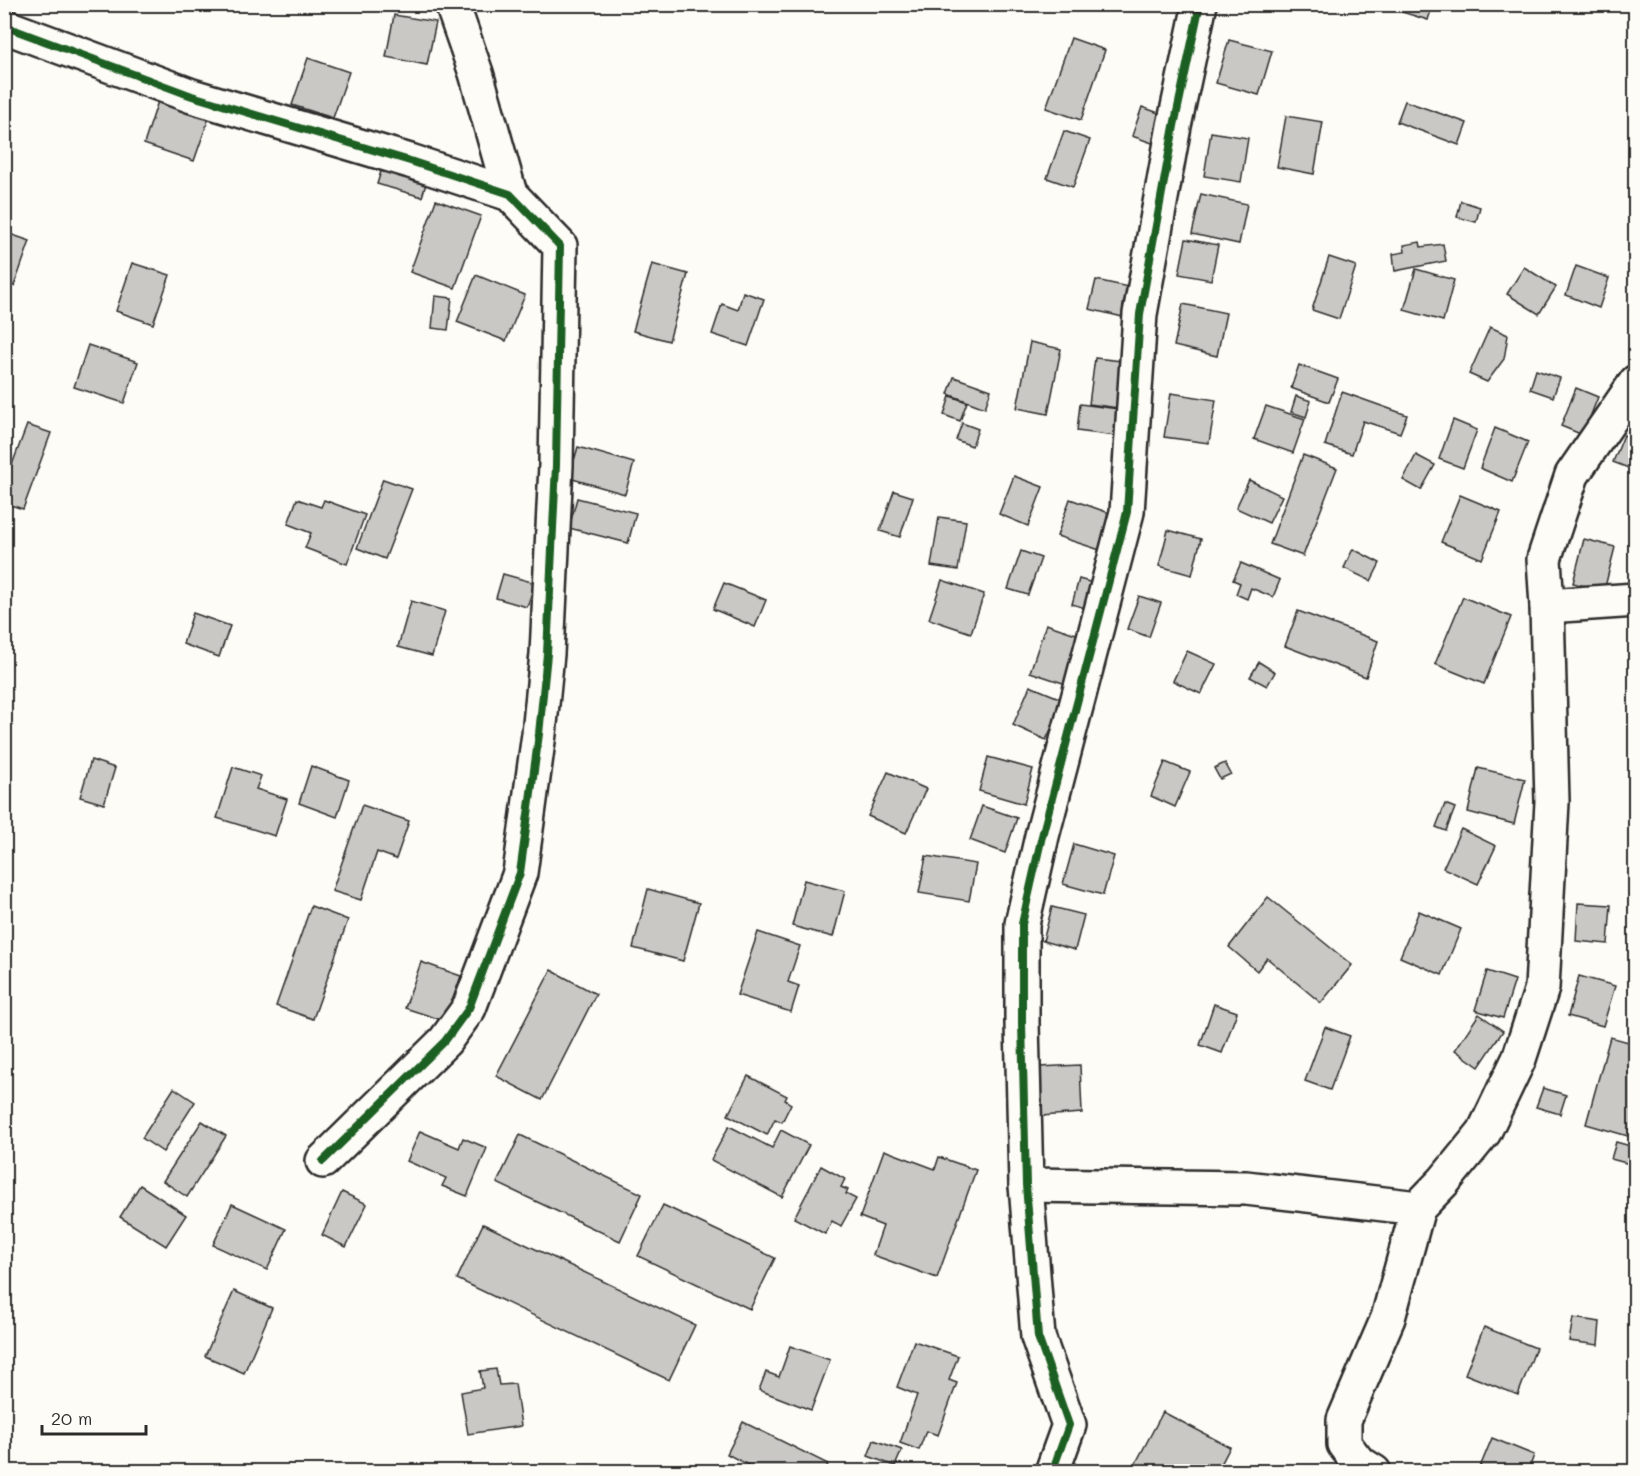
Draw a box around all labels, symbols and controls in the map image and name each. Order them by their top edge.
scale bar [42,1398,146,1436]
text: 20 m [51,1406,92,1430]

